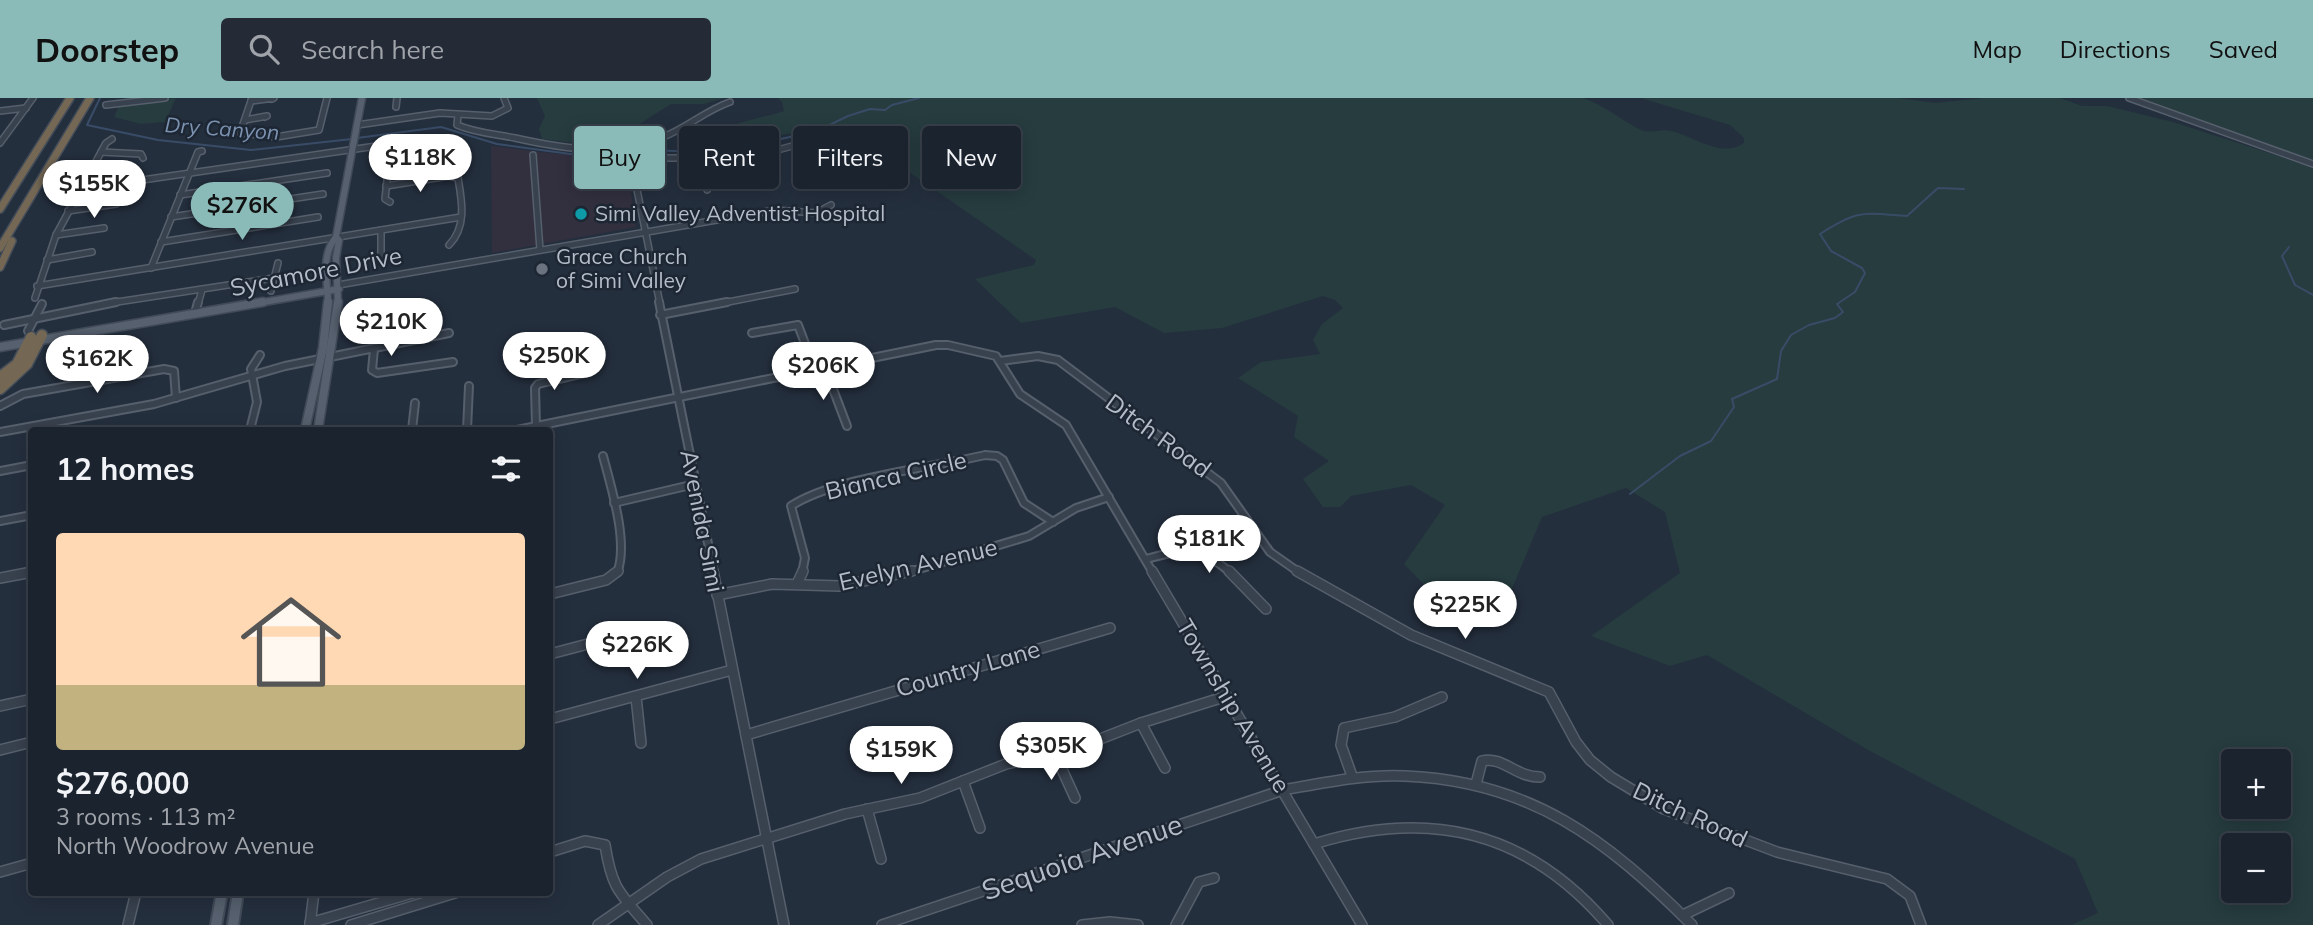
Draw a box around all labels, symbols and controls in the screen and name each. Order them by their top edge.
search box [221,18,711,81]
text: Doorstep [35,29,179,70]
icon: search [245,30,283,68]
text: Search here [301,33,444,66]
text: Map [1972,34,2022,64]
text: Directions [2060,34,2171,64]
text: Saved [2209,34,2278,64]
water label: Dry Canyon [164,111,280,145]
chip: Buy [574,126,665,189]
chip: Rent [679,126,779,189]
chip: Filters [793,126,908,189]
chip: New [922,126,1021,189]
pin: $118K [371,134,469,194]
text: $118K [385,142,455,171]
pin: $155K [45,160,143,220]
text: $155K [59,168,129,197]
pin: $276K [193,183,291,242]
text: $276K [207,190,277,219]
place label: Simi Valley Adventist Hospital [595,200,885,226]
marker: Simi Valley Adventist Hospital [573,206,589,222]
street label: Sycamore Drive [227,240,404,302]
place label: Grace Church of Simi Valley [556,243,688,293]
marker: Grace Church of Simi Valley [534,261,550,277]
pin: $210K [342,299,440,358]
text: $210K [356,306,426,335]
pin: $250K [505,332,603,392]
pin: $162K [48,336,146,395]
text: $250K [519,340,589,369]
pin: $206K [774,342,872,402]
text: $162K [62,343,132,372]
text: $206K [788,350,858,379]
street label: Ditch Road [1100,387,1217,483]
street label: Bianca Circle [822,444,969,506]
street label: Avenida Simi [674,447,732,595]
text: 12 homes [56,450,195,488]
icon: filters [487,450,525,488]
pin: $181K [1160,516,1258,575]
text: $181K [1174,523,1244,552]
street label: Evelyn Avenue [836,531,1000,597]
icon: home [228,579,354,705]
pin: $225K [1416,582,1514,641]
text: $225K [1430,589,1500,618]
street label: Township Avenue [1170,613,1297,798]
pin: $226K [588,622,686,681]
text: $226K [602,629,672,658]
street label: Country Lane [892,633,1043,703]
pin: $305K [1002,722,1100,782]
pin: $159K [852,726,950,786]
text: $305K [1016,730,1086,759]
text: $159K [866,734,936,763]
map controls [2221,749,2291,903]
button: + [2221,749,2291,819]
text: $276,000 [56,764,189,802]
street label: Ditch Road [1628,775,1752,854]
text: 3 rooms · 113 m² [56,802,236,831]
street label: Sequoia Avenue [977,806,1187,907]
text: North Woodrow Avenue [56,831,314,860]
button: − [2221,833,2291,903]

